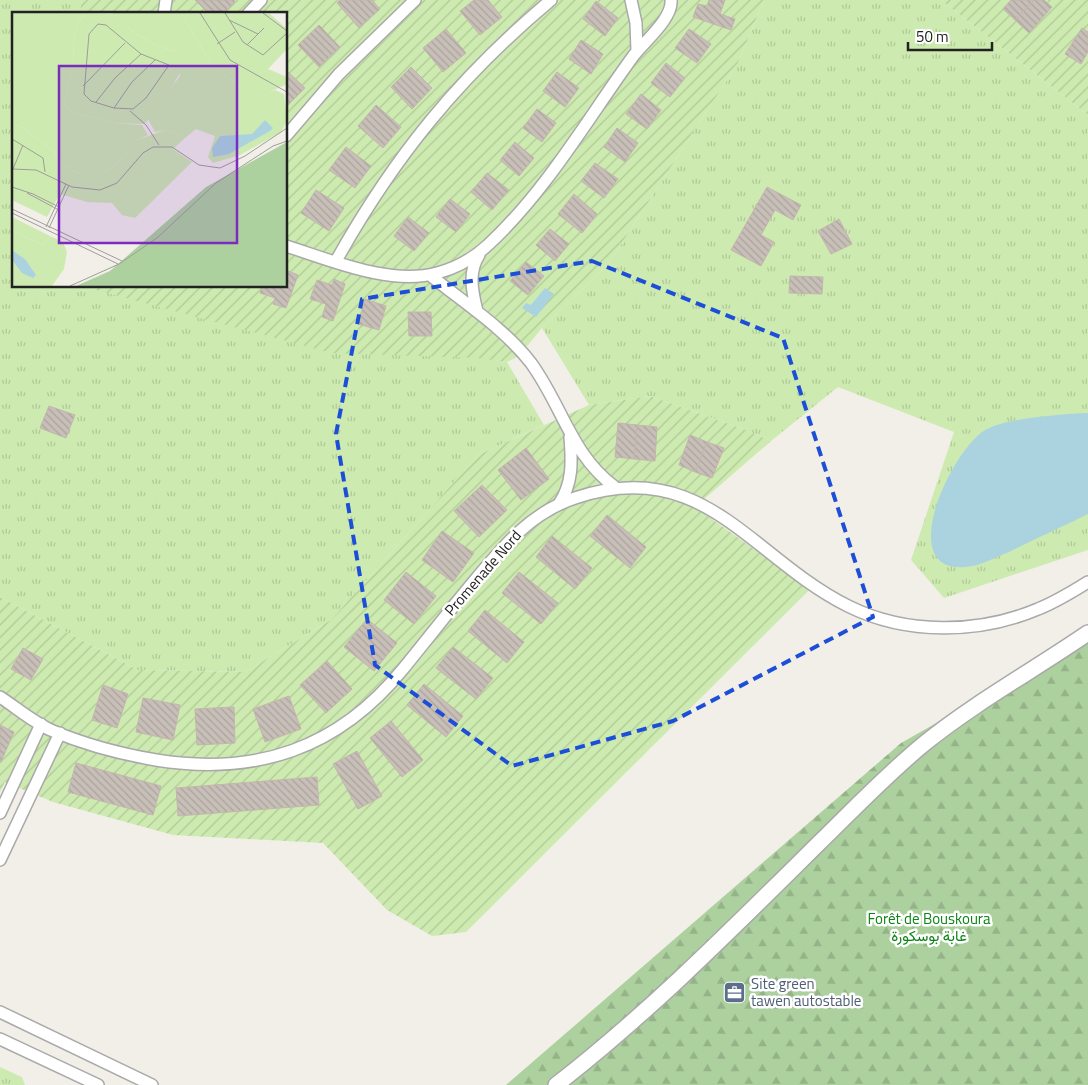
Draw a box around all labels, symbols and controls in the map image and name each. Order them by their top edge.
inset map [12,12,288,288]
scale bar [908,20,992,52]
text: 50 m [916,25,949,48]
street label: Promenade Nord [439,525,526,621]
park label: Forêt de Bouskoura غابة بوسكورة [867,907,991,947]
place label: Site green tawen autostable [751,972,861,1012]
office icon: Site green tawen autostable [723,981,747,1005]

